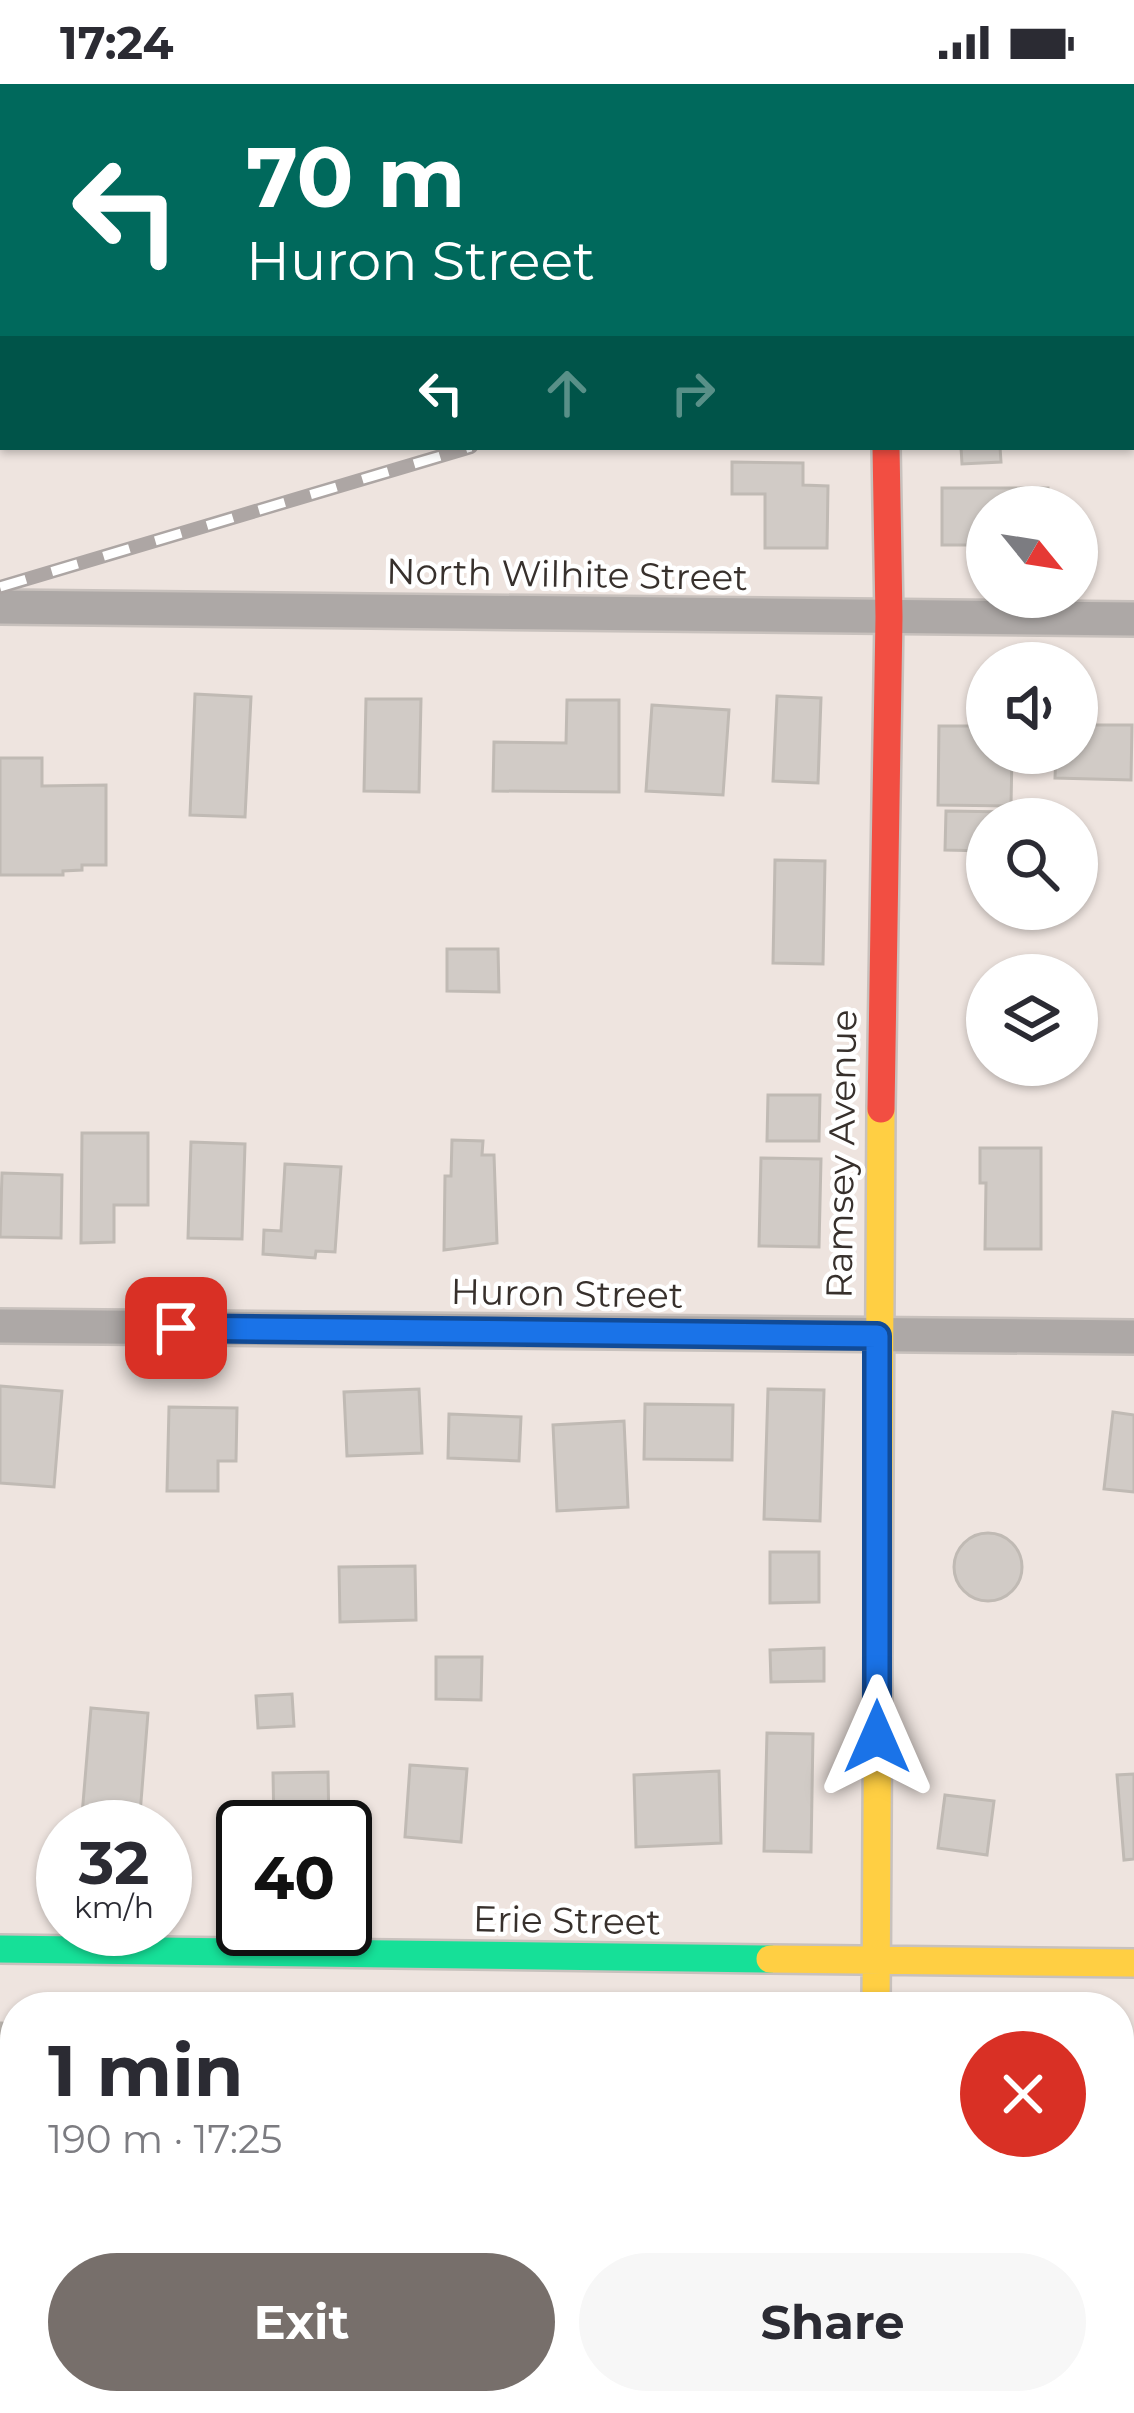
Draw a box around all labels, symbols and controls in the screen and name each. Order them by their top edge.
text: 17:24 [60,15,174,70]
text: 70 m [246,126,465,228]
icon: left [48,132,204,288]
text: Huron Street [246,228,595,294]
icon: left [408,360,474,426]
icon: ahead [534,360,600,426]
icon: right [660,360,726,426]
north arrow [966,486,1098,618]
map controls [966,486,1098,1086]
street label: North Wilhite Street [386,549,748,599]
button: sound [966,642,1098,774]
button: search [966,798,1098,930]
button: layers [966,954,1098,1086]
street label: Ramsey Avenue [816,1009,866,1299]
street label: Huron Street [450,1269,684,1317]
pin [125,1277,227,1379]
icon: arrive [143,1295,209,1361]
position arrow [814,1674,940,1800]
speed limit sign: 40 [216,1800,372,1956]
text: 32 [79,1826,149,1899]
text: km/h [74,1889,154,1926]
street label: Erie Street [473,1896,661,1944]
text: 1 min [48,2026,244,2114]
button: close [960,2031,1086,2157]
text: 190 m · 17:25 [48,2115,282,2163]
button: Exit [48,2253,555,2391]
button: Share [579,2253,1086,2391]

